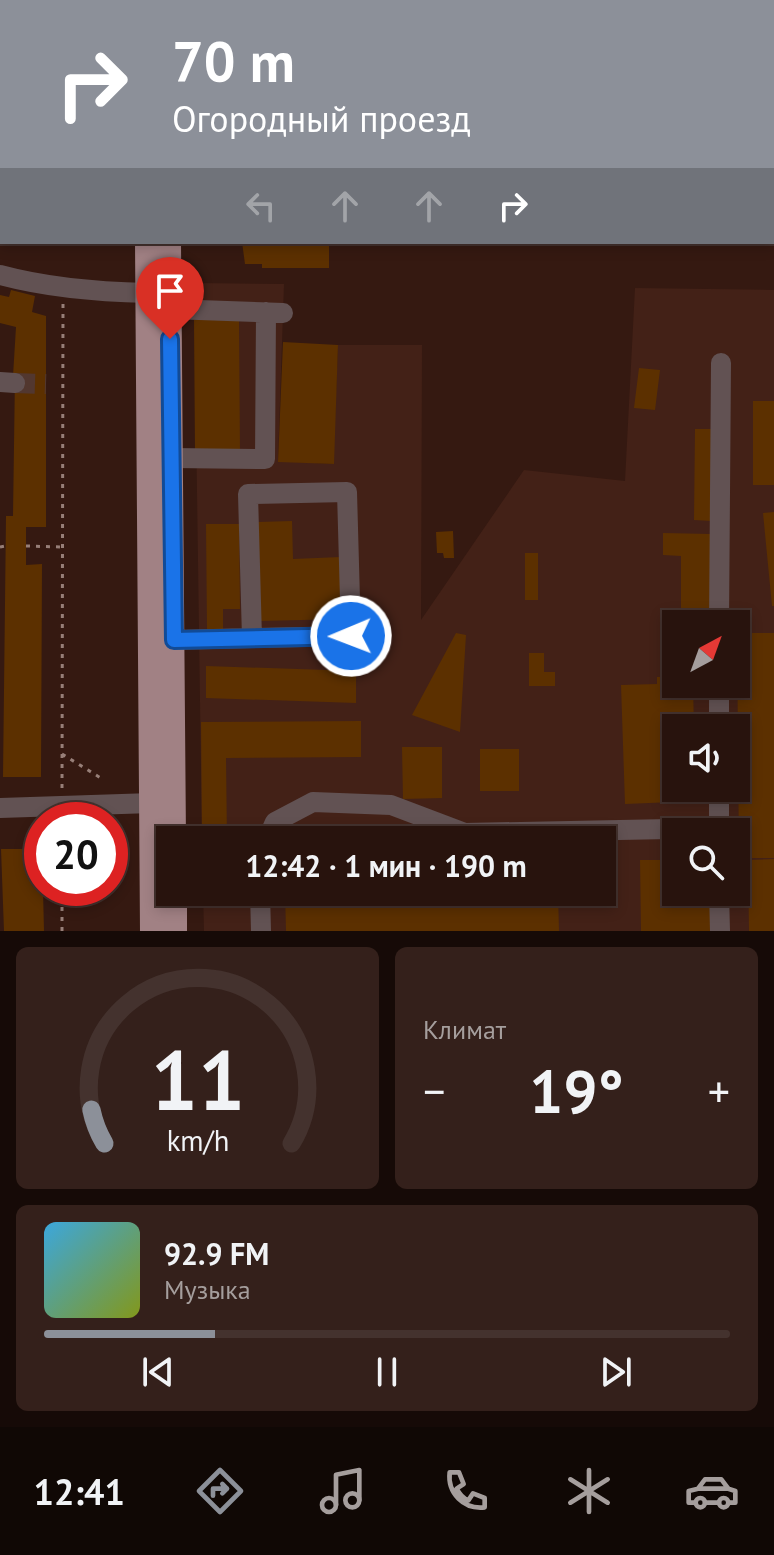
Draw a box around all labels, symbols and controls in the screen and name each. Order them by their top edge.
text: 70 m [172,25,295,97]
icon: right [40,32,144,136]
text: Огородный проезд [172,95,471,142]
icon: left [239,184,283,228]
icon: ahead [323,184,367,228]
icon: ahead [407,184,451,228]
icon: right [491,184,535,228]
pin [136,257,204,339]
icon: arrive [148,269,192,313]
position arrow [309,594,393,678]
north arrow [662,610,750,698]
map controls [662,610,750,906]
button: sound [662,714,750,802]
speed limit sign: 20 [24,802,128,906]
button: search [662,818,750,906]
text: 12:42 · 1 мин · 190 m [245,846,527,885]
text: Климат [423,1013,506,1046]
text: 11 [150,1025,245,1133]
text: 19° [529,1052,624,1130]
text: − [423,1062,445,1119]
text: + [708,1062,730,1119]
text: km/h [166,1122,229,1159]
text: 92.9 FM [164,1234,269,1273]
text: Музыка [164,1273,251,1306]
icon: previous [136,1350,180,1394]
icon: pause [365,1350,409,1394]
icon: next [594,1350,638,1394]
icon: directions [192,1463,248,1519]
icon: music [315,1463,371,1519]
icon: phone [438,1463,494,1519]
icon: climate [561,1463,617,1519]
icon: car [684,1463,740,1519]
text: 12:41 [34,1468,125,1515]

